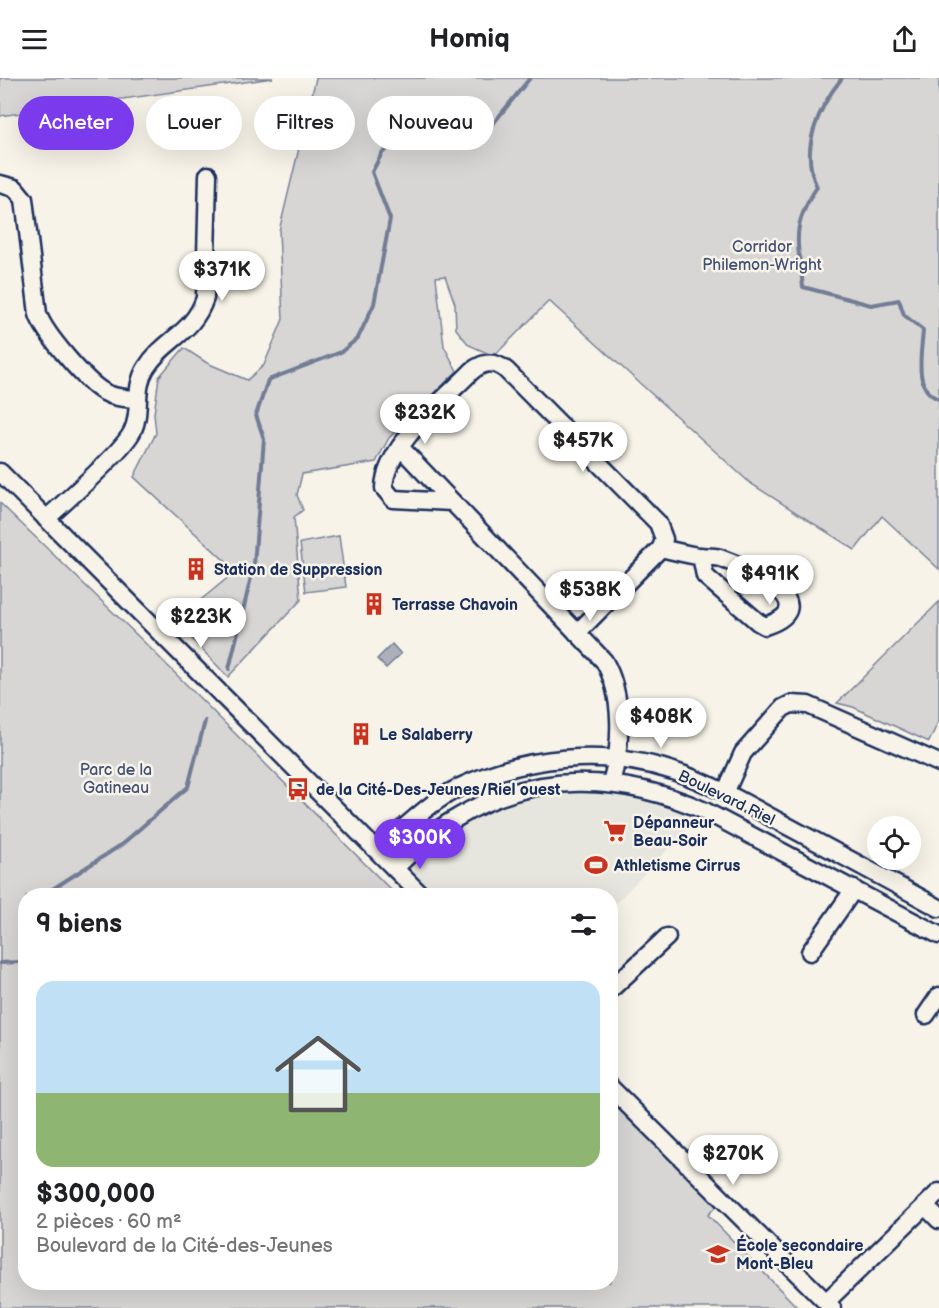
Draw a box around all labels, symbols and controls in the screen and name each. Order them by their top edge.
icon: menu [18,23,51,56]
text: Homiq [429,23,510,55]
icon: share [888,23,921,56]
chip: Acheter [18,96,134,150]
chip: Louer [146,96,242,150]
chip: Filtres [254,96,355,150]
chip: Nouveau [367,96,494,150]
park label: Corridor Philemon-Wright [702,238,822,275]
pin: $371K [180,251,264,302]
text: $371K [193,258,251,282]
pin: $232K [383,394,467,445]
text: $232K [394,401,456,425]
pin: $457K [541,422,625,473]
text: $457K [552,429,614,453]
pin: $491K [728,555,812,606]
building icon: Station de Suppression [183,556,209,582]
place label: Station de Suppression [214,561,383,580]
text: $491K [741,562,799,586]
pin: $538K [548,571,632,622]
text: $538K [559,578,621,602]
building icon: Terrasse Chavoin [361,591,387,617]
place label: Terrasse Chavoin [392,596,518,615]
pin: $223K [159,598,243,649]
text: $223K [170,605,232,629]
pin: $408K [619,698,703,749]
text: $408K [629,705,693,729]
building icon: Le Salaberry [348,721,374,747]
place label: Le Salaberry [379,726,473,745]
park label: Parc de la Gatineau [80,761,152,798]
street label: Boulevard Riel [675,767,778,830]
bus stop icon: de la Cité-Des-Jeunes/Riel ouest [285,776,311,802]
place label: de la Cité-Des-Jeunes/Riel ouest [316,781,561,800]
place label: Dépanneur Beau-Soir [633,814,715,851]
map controls [867,816,921,870]
button: locate [867,816,921,870]
supermarket icon: Dépanneur Beau-Soir [602,818,628,844]
pin: $300K [378,819,462,870]
text: $300K [388,826,452,850]
sports icon: Athletisme Cirrus [583,852,609,878]
place label: Athletisme Cirrus [613,857,741,876]
icon: filters [567,908,600,941]
text: 9 biens [36,909,122,940]
icon: home [264,1020,372,1128]
pin: $270K [691,1135,775,1186]
text: $270K [702,1142,764,1166]
text: $300,000 [36,1179,155,1210]
text: 2 pièces · 60 m² [36,1210,182,1234]
text: Boulevard de la Cité-des-Jeunes [36,1234,333,1258]
place label: École secondaire Mont-Bleu [736,1234,863,1274]
school or university icon: École secondaire Mont-Bleu [705,1241,731,1267]

